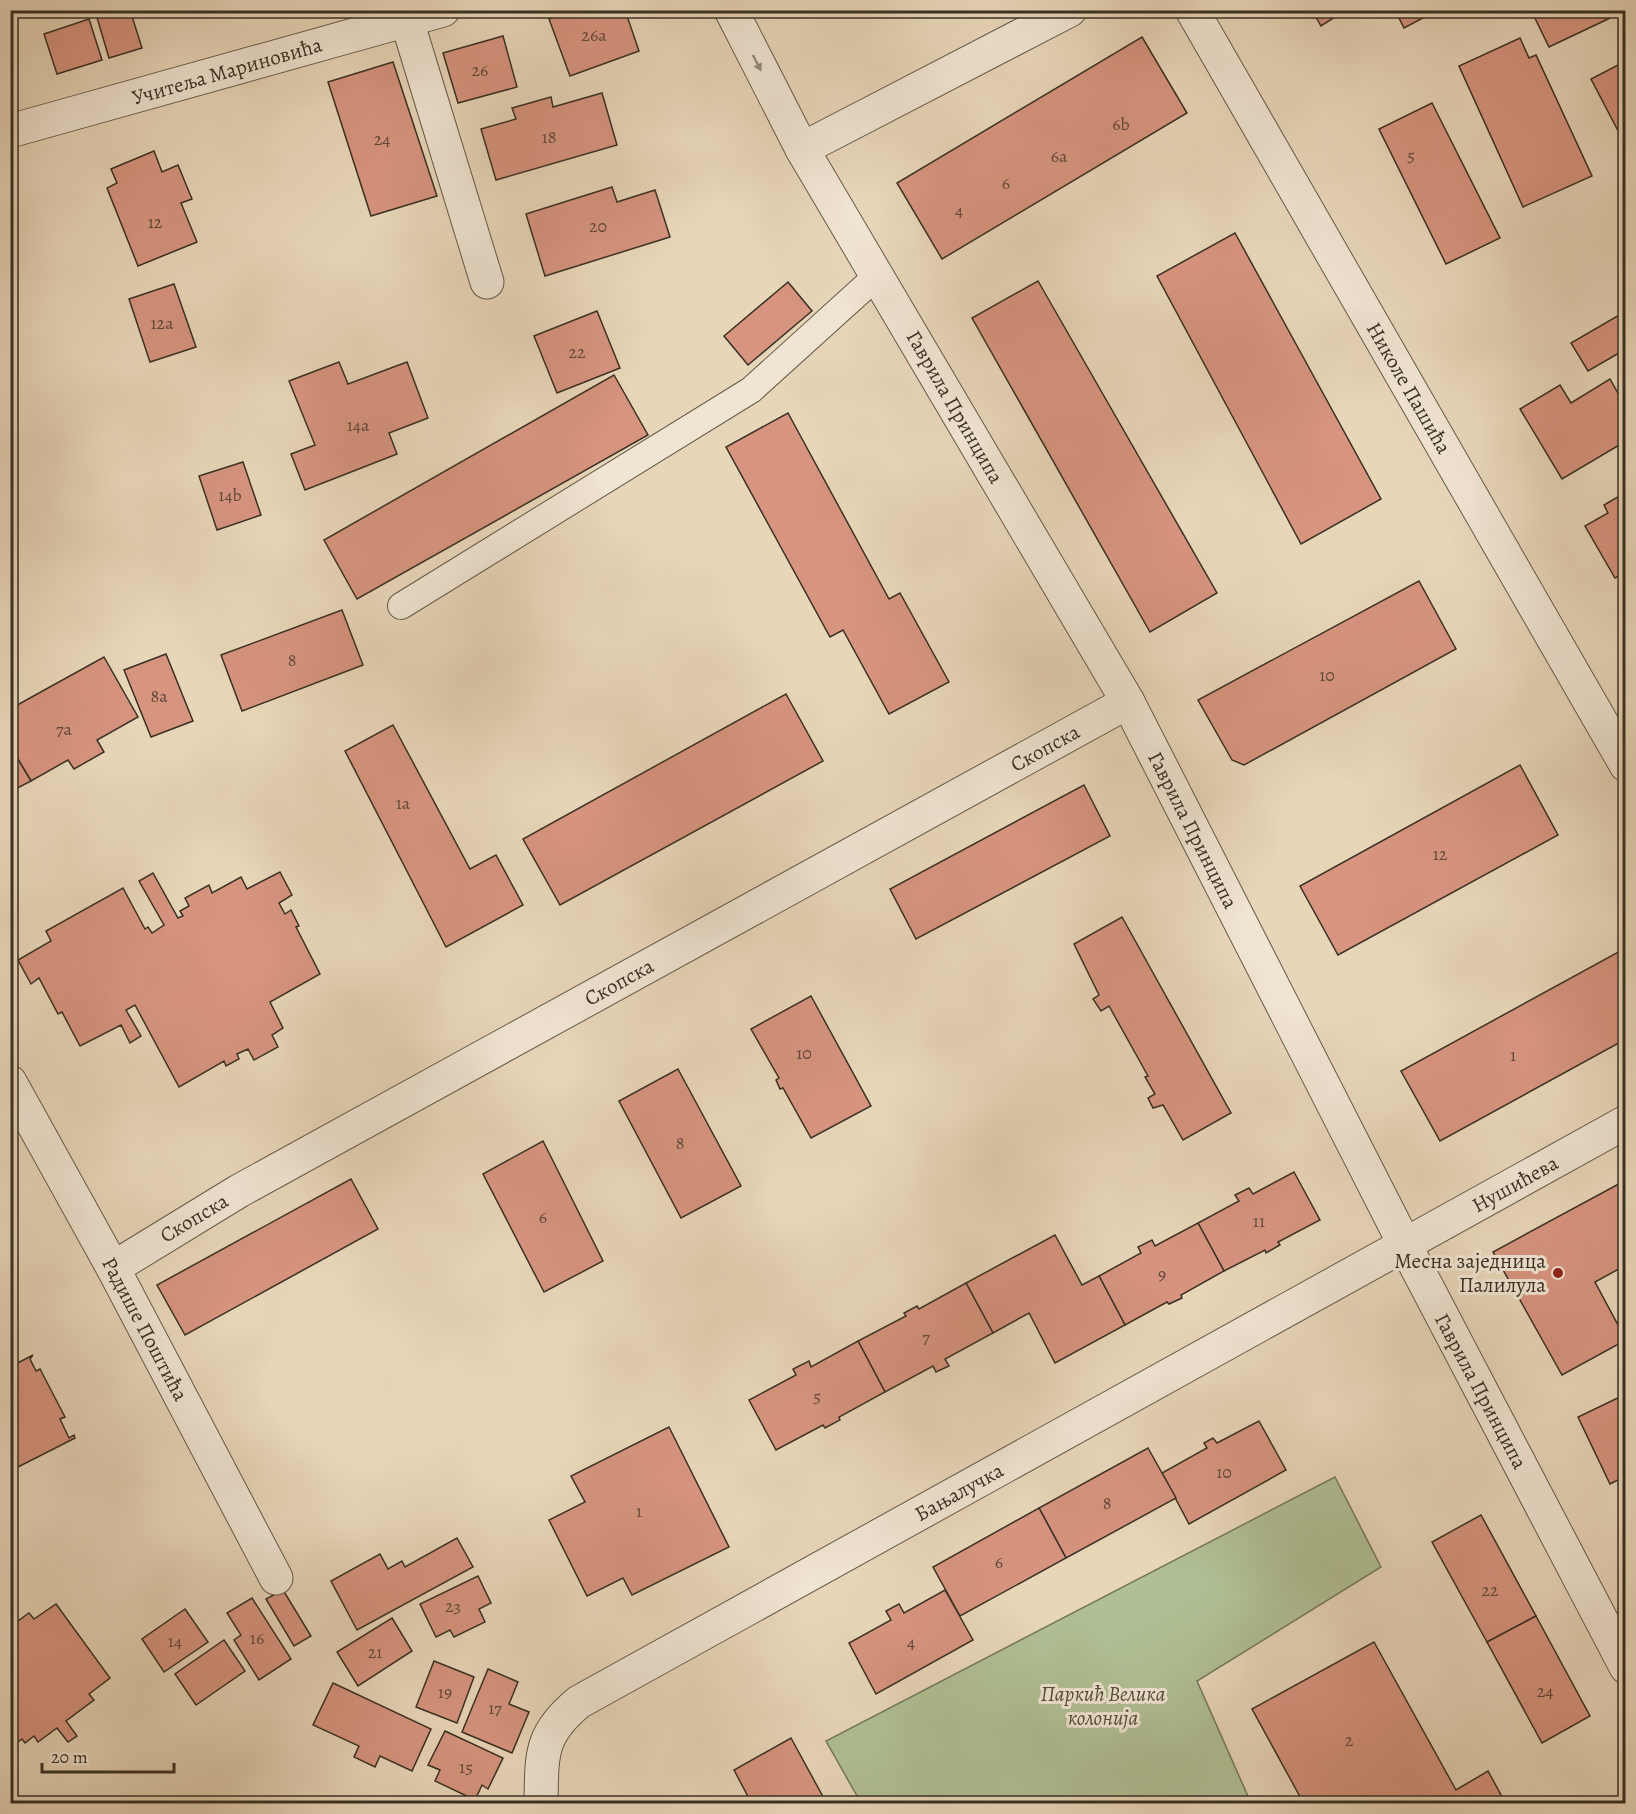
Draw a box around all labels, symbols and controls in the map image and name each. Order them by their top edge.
house number: 26a [581,23,607,47]
street label: Учитеља Мариновића [129,30,326,112]
one-way arrow [752,55,762,72]
house number: 26 [472,58,488,82]
house number: 6b [1112,112,1130,136]
house number: 18 [542,125,556,149]
house number: 24 [374,127,390,151]
house number: 5 [1407,143,1415,167]
house number: 6a [1051,144,1068,168]
house number: 6 [1002,171,1010,195]
house number: 4 [955,198,963,222]
house number: 12 [148,210,163,234]
house number: 20 [589,214,607,238]
house number: 12a [150,311,174,335]
street label: Николе Пашића [1360,317,1458,459]
street label: Гаврила Принципа [900,325,1010,489]
house number: 22 [568,340,586,364]
house number: 14a [347,413,370,437]
house number: 14b [218,483,242,507]
house number: 8 [288,648,296,672]
house number: 10 [1319,663,1335,687]
house number: 8a [150,684,168,708]
house number: 7a [56,717,73,741]
street label: Скопска [1005,717,1085,778]
street label: Гаврила Принципа [1141,747,1245,913]
house number: 1a [396,791,411,815]
house number: 12 [1433,842,1448,866]
street label: Скопска [579,951,659,1012]
house number: 10 [796,1041,812,1065]
house number: 1 [1510,1043,1516,1067]
house number: 8 [676,1131,684,1155]
street label: Нушићева [1467,1149,1563,1219]
street label: Скопска [155,1187,234,1249]
house number: 6 [539,1205,547,1229]
house number: 11 [1253,1209,1265,1233]
place label: Месна заједница Палилула [1394,1247,1546,1299]
street label: Радише Поштића [95,1252,195,1406]
house number: 9 [1158,1262,1166,1286]
marker: Месна заједница Палилула [1551,1266,1565,1280]
street label: Гаврила Принципа [1428,1308,1534,1474]
house number: 7 [922,1325,930,1349]
house number: 5 [813,1384,821,1408]
street label: Бањалучка [910,1456,1009,1528]
house number: 10 [1216,1460,1232,1484]
house number: 8 [1103,1491,1111,1515]
house number: 1 [636,1499,642,1523]
house number: 6 [995,1550,1003,1574]
house number: 22 [1481,1578,1499,1602]
house number: 23 [445,1594,461,1618]
house number: 16 [250,1626,264,1650]
house number: 14 [168,1629,182,1653]
house number: 4 [907,1630,915,1654]
house number: 21 [368,1640,382,1664]
house number: 24 [1537,1679,1553,1703]
house number: 19 [438,1680,452,1704]
park label: Паркић Велика колонија [1041,1680,1166,1732]
house number: 17 [488,1696,502,1720]
house number: 2 [1345,1728,1354,1752]
scale bar [42,1736,174,1774]
text: 20 m [51,1745,88,1769]
house number: 15 [459,1755,473,1779]

